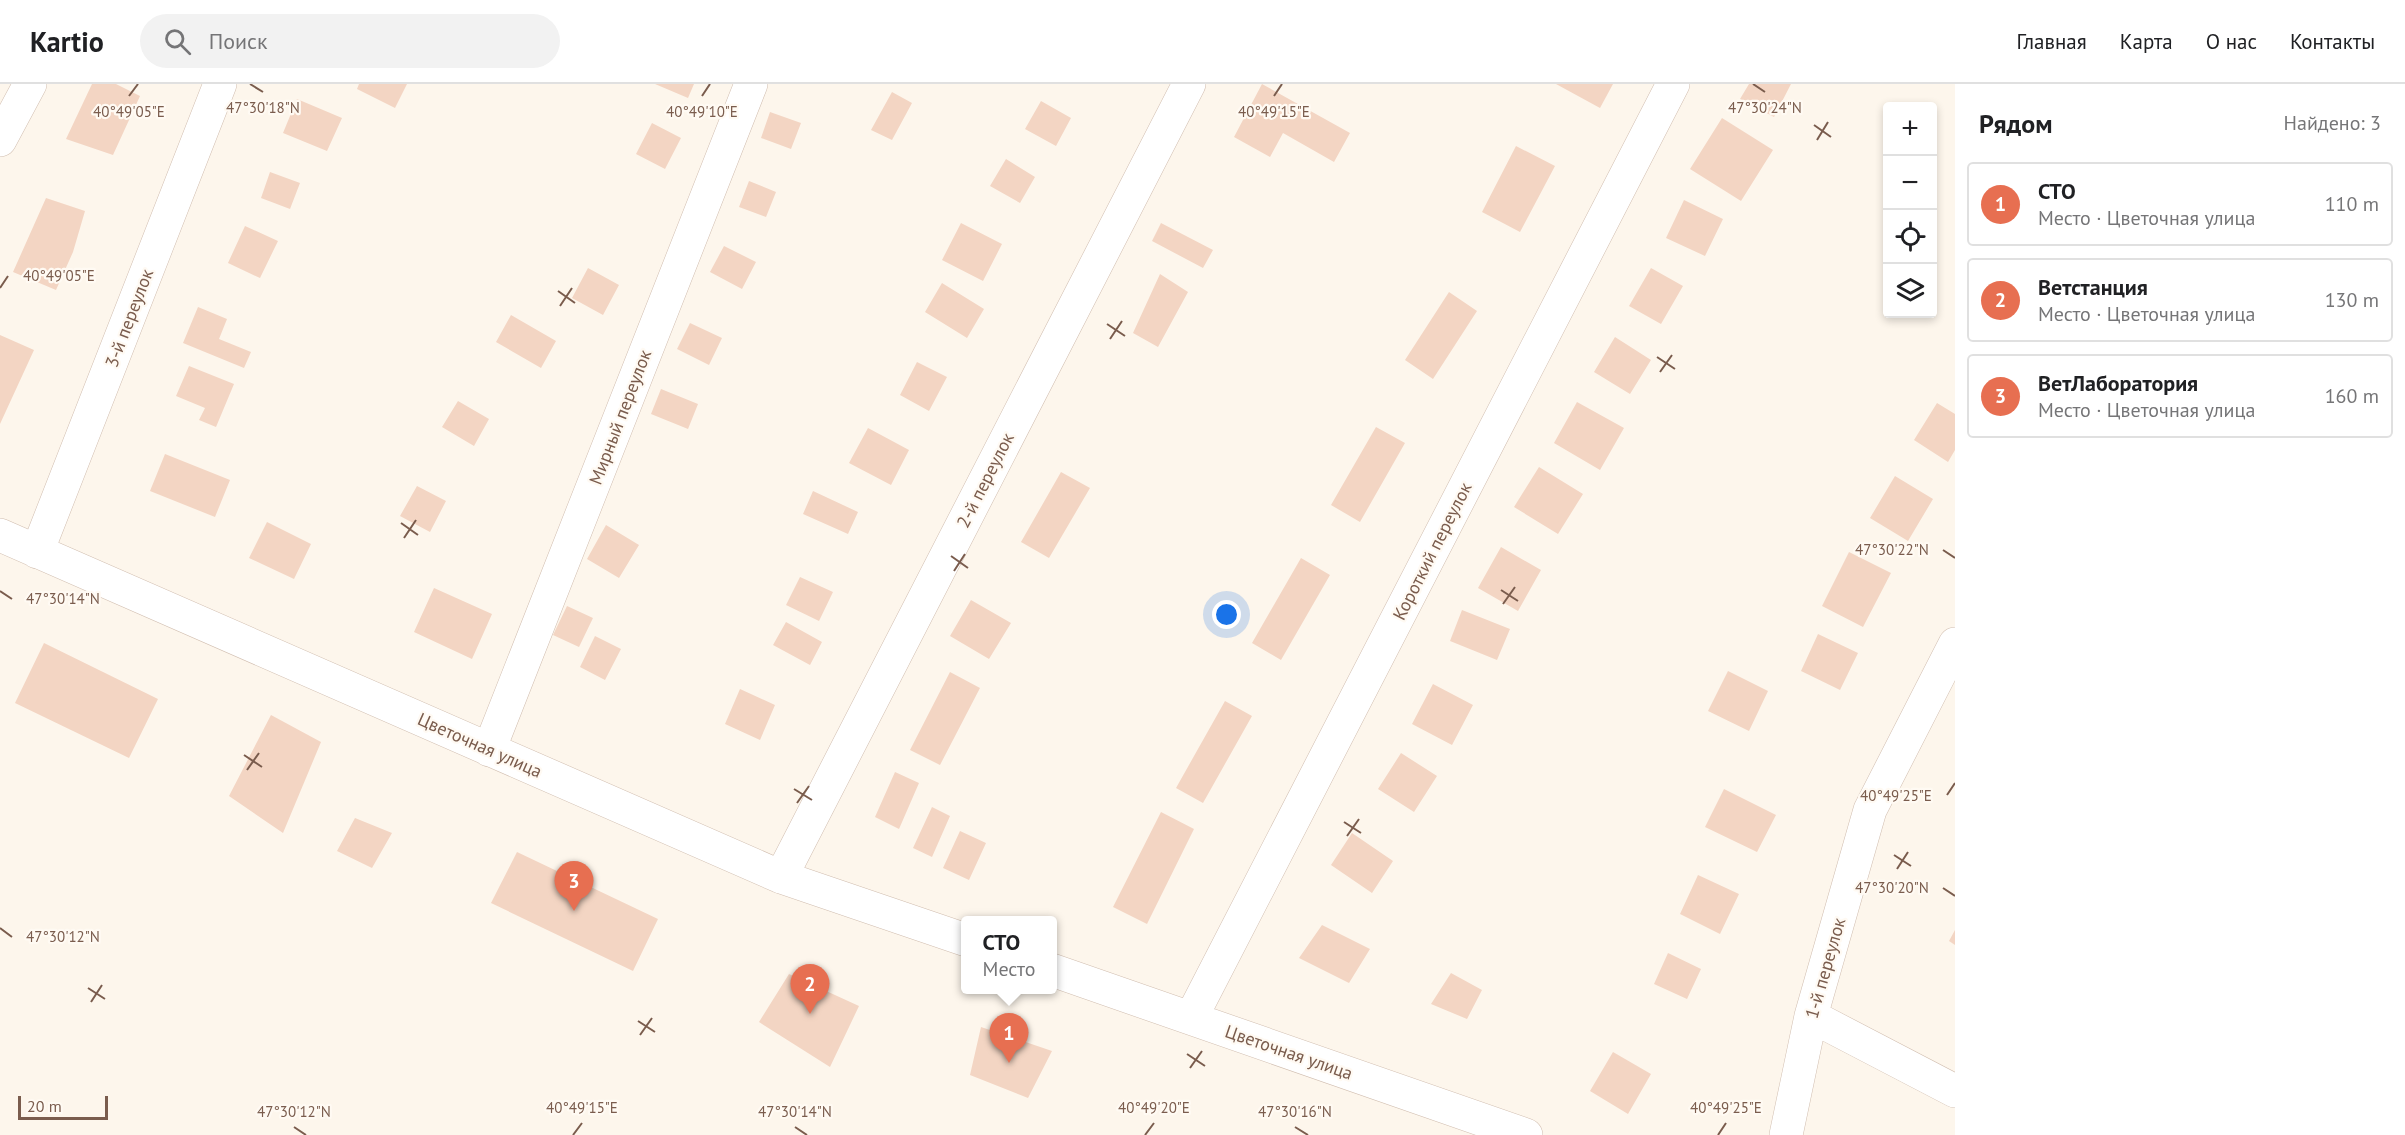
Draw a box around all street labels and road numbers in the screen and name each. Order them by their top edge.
street label: 3-й переулок [100,265,158,371]
street label: Мирный переулок [584,346,656,488]
street label: 2-й переулок [951,428,1019,531]
street label: Короткий переулок [1387,478,1477,624]
street label: Цветочная улица [414,707,546,783]
street label: 1-й переулок [1800,915,1850,1021]
street label: Цветочная улица [1222,1019,1356,1085]

